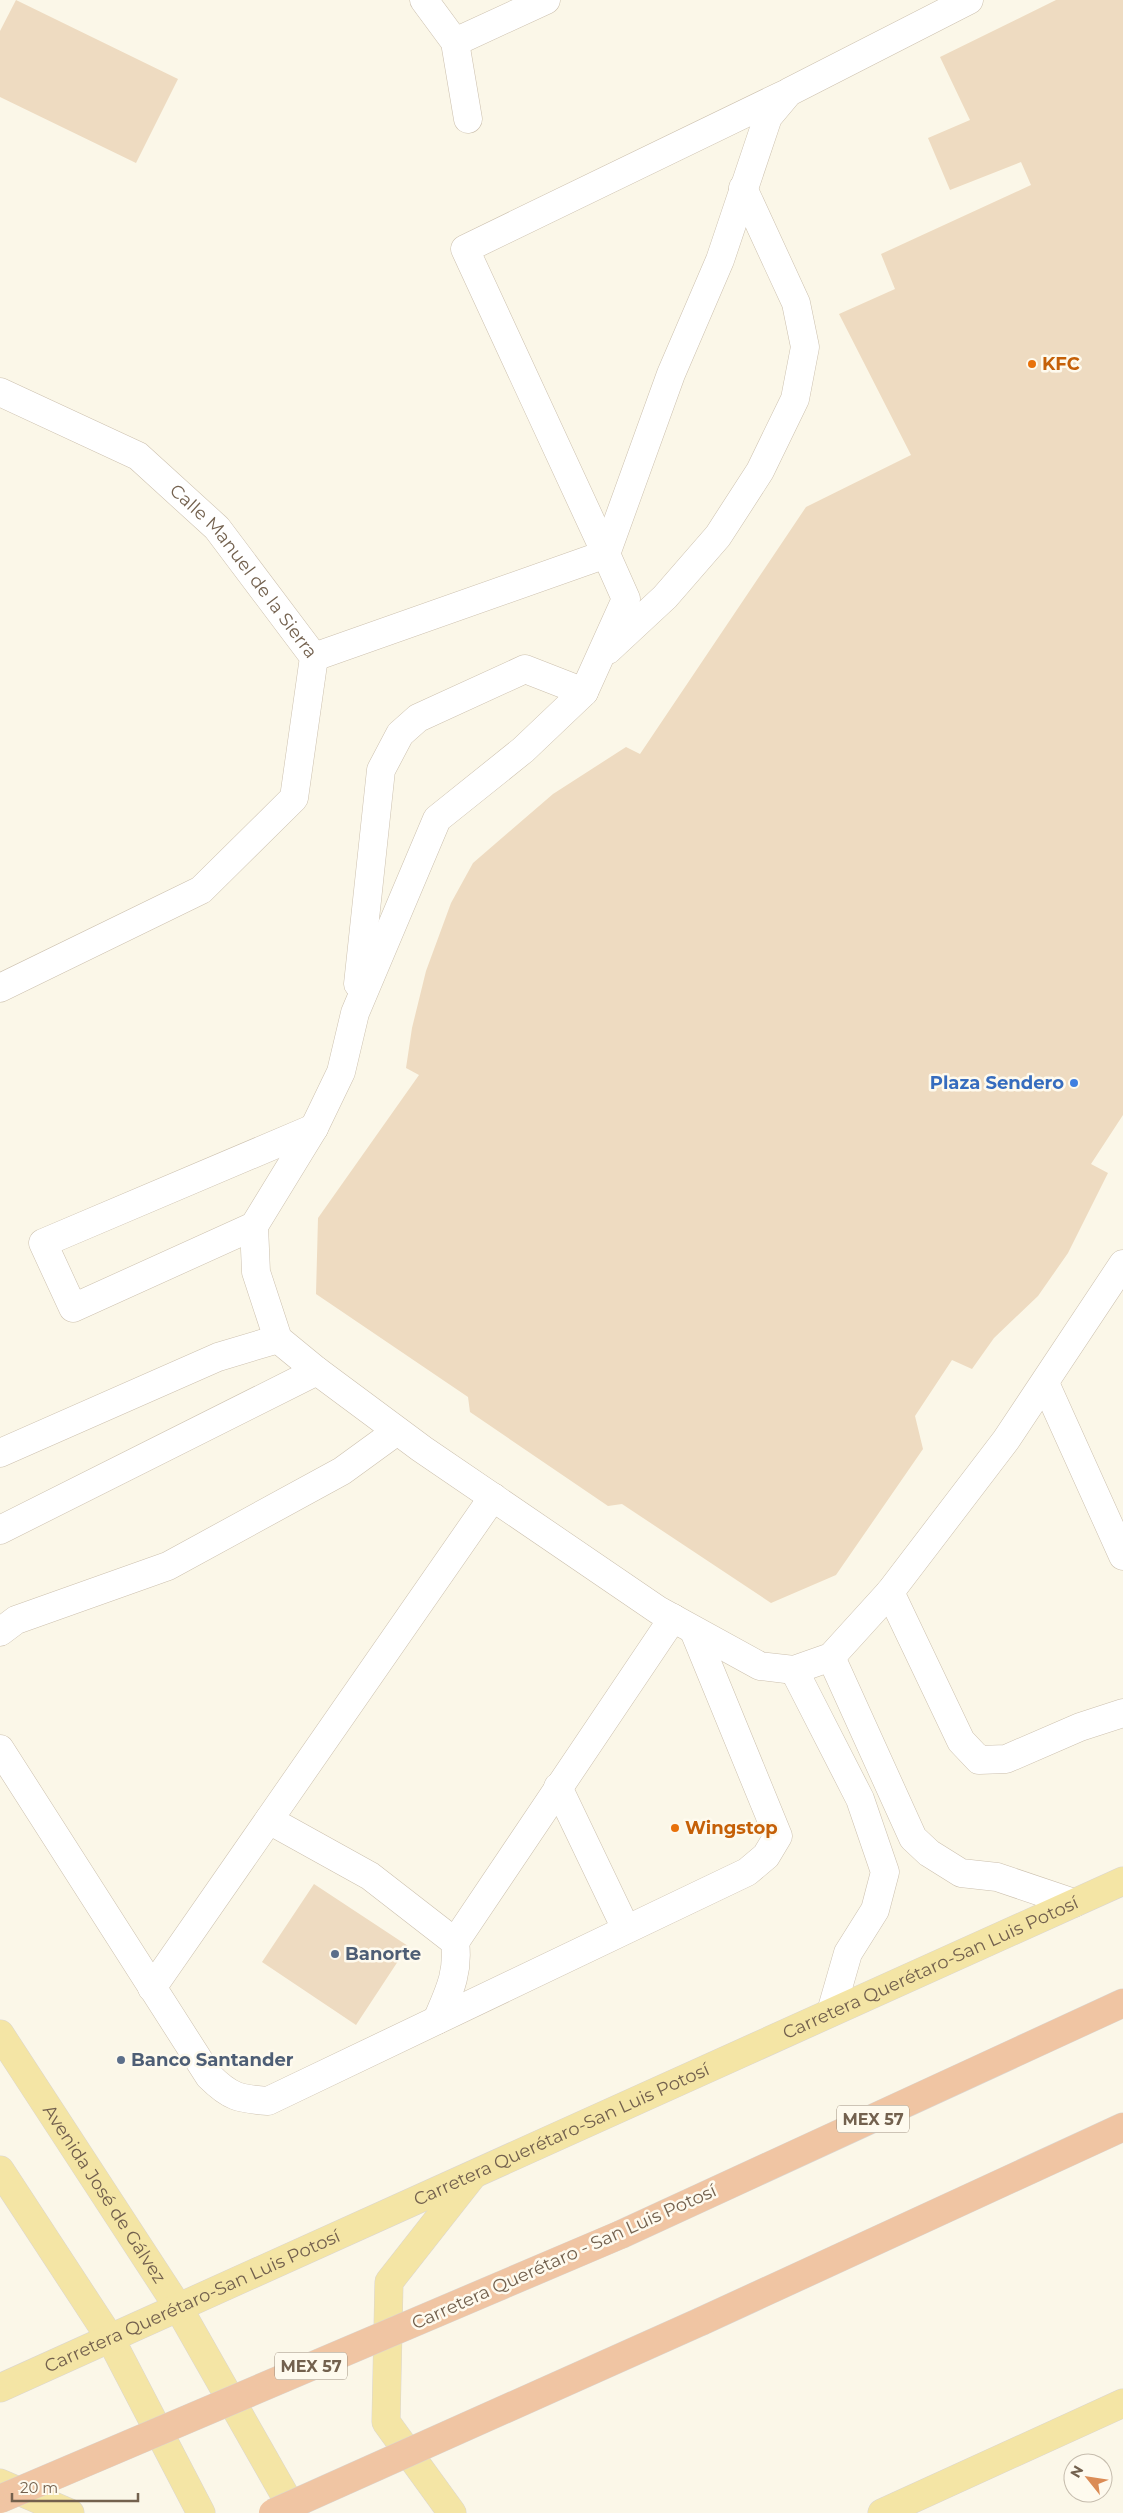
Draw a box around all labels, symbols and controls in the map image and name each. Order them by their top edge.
place label: KFC [1042,353,1080,375]
marker: KFC [1026,358,1038,370]
street label: Calle Manuel de la Sierra [165,479,322,663]
place label: Plaza Sendero [930,1072,1064,1094]
marker: Plaza Sendero [1068,1077,1080,1089]
place label: Wingstop [685,1817,778,1839]
marker: Wingstop [669,1822,681,1834]
street label: Carretera Querétaro-San Luis Potosí [779,1891,1083,2044]
place label: Banorte [345,1943,421,1965]
marker: Banorte [329,1948,341,1960]
place label: Banco Santander [131,2049,294,2071]
marker: Banco Santander [115,2054,127,2066]
street label: Carretera Querétaro-San Luis Potosí [410,2058,714,2211]
street label: Avenida José de Gálvez [38,2101,171,2287]
road number: MEX 57 [837,2106,909,2132]
street label: Carretera Querétaro - San Luis Potosí [408,2179,721,2334]
street label: Carretera Querétaro-San Luis Potosí [41,2224,345,2377]
road number: MEX 57 [275,2352,347,2380]
north arrow [1063,2453,1113,2503]
text: N [1066,2462,1087,2481]
scale bar [12,2470,139,2502]
text: 20 m [20,2478,58,2497]

